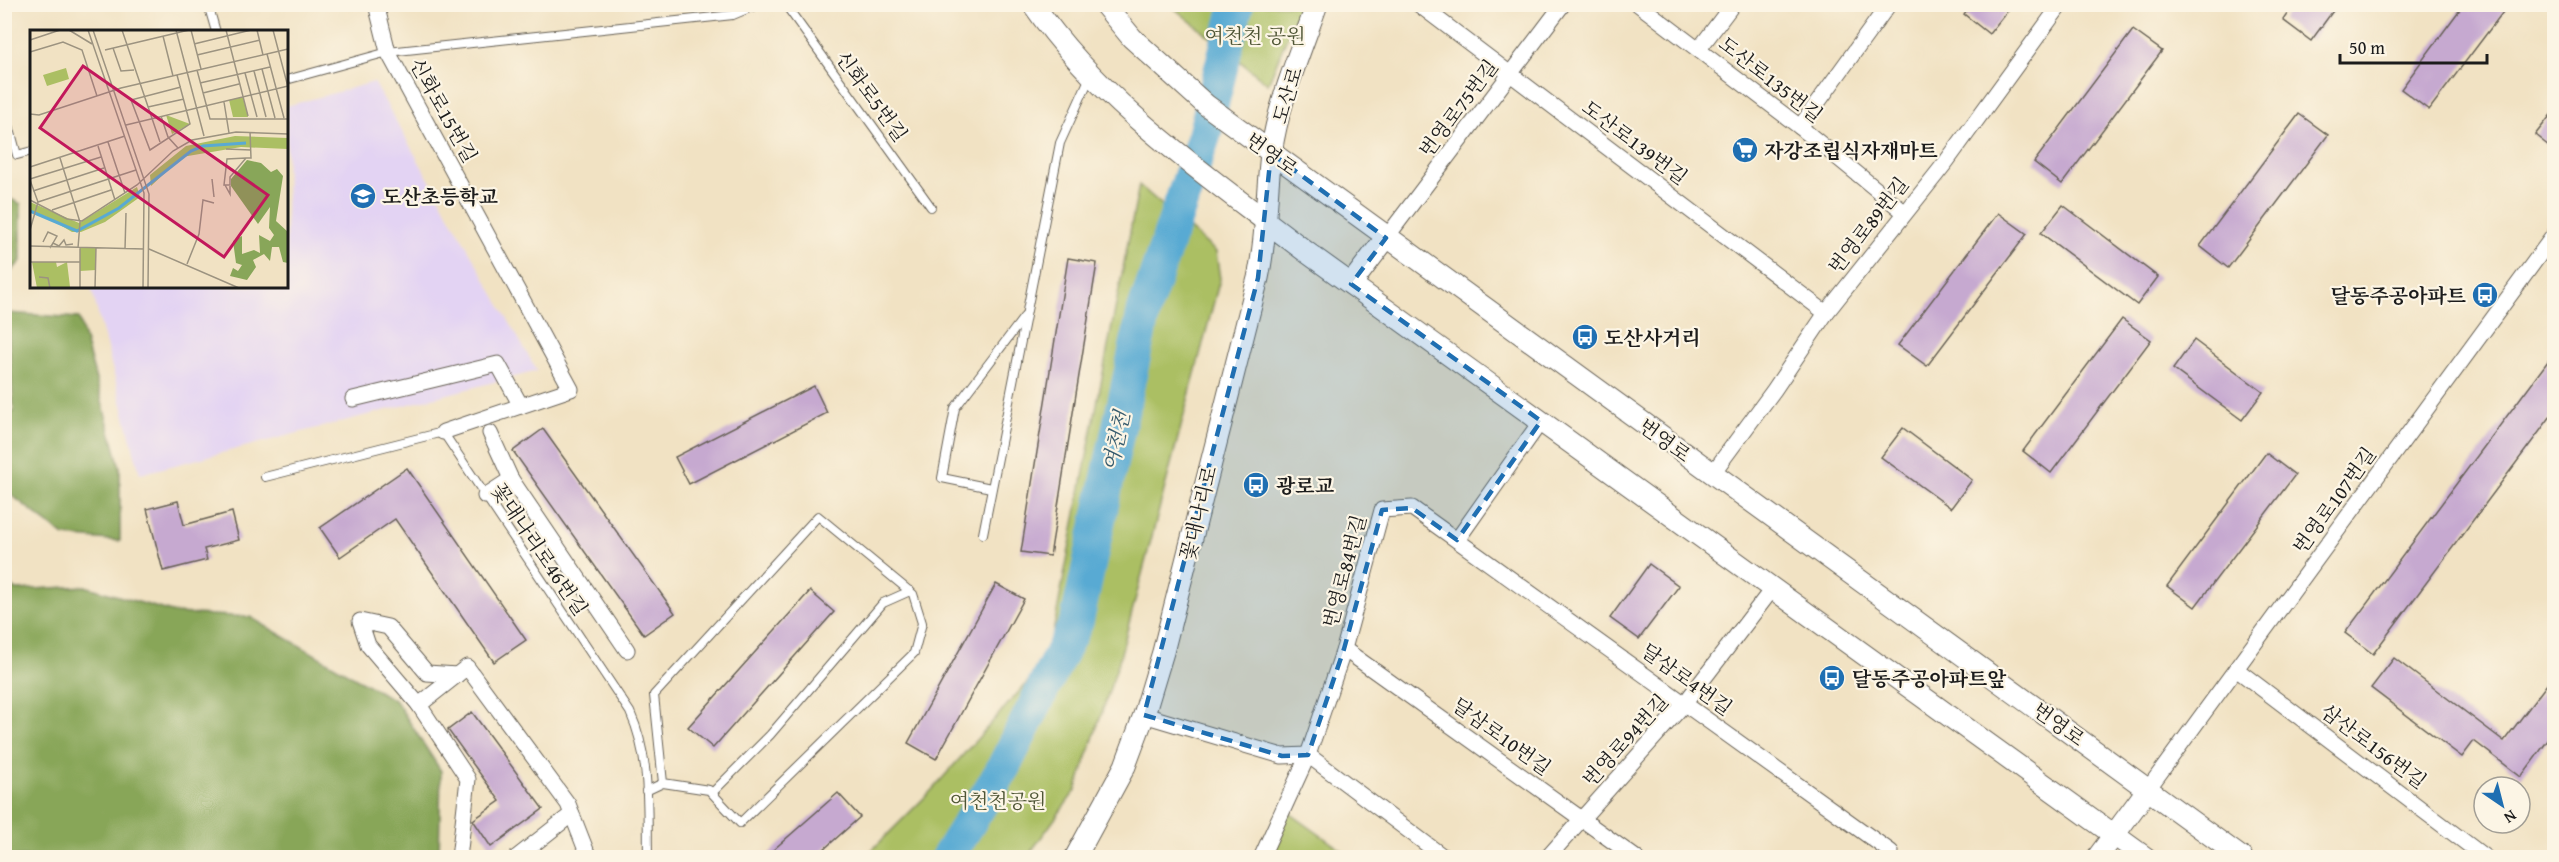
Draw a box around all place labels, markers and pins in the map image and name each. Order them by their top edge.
supermarket icon: 자강조립식자재마트 [1730,135,1760,165]
place label: 자강조립식자재마트 [1764,136,1938,165]
school or university icon: 도산초등학교 [348,181,378,211]
place label: 도산초등학교 [382,182,499,211]
bus stop icon: 달동주공아파트 [2470,280,2500,310]
place label: 달동주공아파트 [2331,281,2466,310]
bus stop icon: 도산사거리 [1570,322,1600,352]
place label: 도산사거리 [1604,323,1701,352]
bus stop icon: 광로교 [1241,470,1271,500]
place label: 광로교 [1276,471,1335,500]
bus stop icon: 달동주공아파트앞 [1817,663,1847,693]
place label: 달동주공아파트앞 [1852,664,2007,693]

